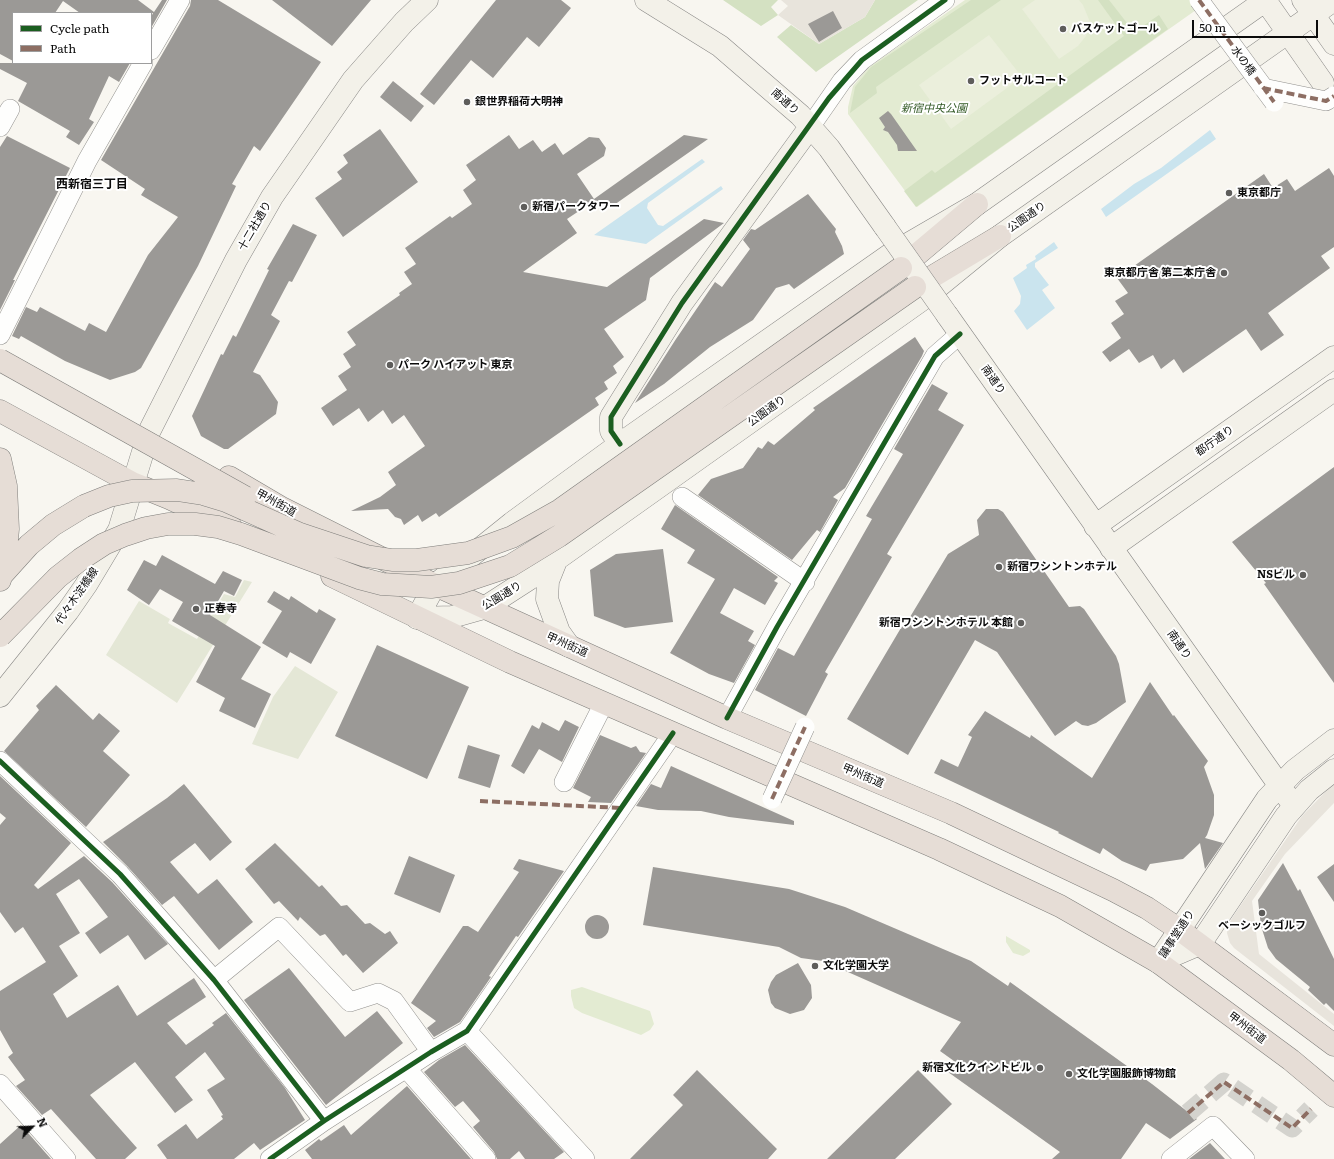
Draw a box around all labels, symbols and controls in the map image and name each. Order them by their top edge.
legend [12,12,152,64]
scale bar [1194,12,1320,38]
text: 50 m [1199,18,1226,36]
text: Cycle path [50,19,110,37]
place label: バスケットゴール [1071,22,1159,36]
marker: バスケットゴール [1058,24,1068,34]
text: Path [50,39,76,57]
street label: 水の橋 [1228,44,1258,78]
place label: フットサルコート [979,74,1067,88]
marker: フットサルコート [966,76,976,86]
street label: 南通り [768,86,802,118]
place label: 銀世界稲荷大明神 [475,95,563,109]
marker: 銀世界稲荷大明神 [462,97,472,107]
park label: 新宿中央公園 [901,102,967,116]
district label: 西新宿三丁目 [56,177,128,191]
place label: 東京都庁 [1237,186,1281,200]
marker: 東京都庁 [1224,188,1234,198]
street label: 十二社通り [236,199,274,253]
street label: 公園通り [1005,199,1049,235]
place label: 新宿パークタワー [532,200,620,214]
marker: 新宿パークタワー [519,202,529,212]
place label: 東京都庁舎 第二本庁舎 [1104,266,1216,280]
marker: 東京都庁舎 第二本庁舎 [1219,268,1229,278]
place label: パーク ハイアット 東京 [398,358,512,372]
marker: パーク ハイアット 東京 [385,360,395,370]
street label: 南通り [978,363,1008,397]
street label: 公園通り [745,393,789,429]
street label: 都庁通り [1193,423,1237,459]
street label: 甲州街道 [254,487,298,519]
place label: 新宿ワシントンホテル [1007,560,1117,574]
marker: 新宿ワシントンホテル [994,562,1004,572]
street label: 代々木淀橋線 [53,565,101,627]
place label: NSビル [1257,568,1295,582]
marker: NSビル [1298,570,1308,580]
street label: 公園通り [480,579,524,613]
place label: 正春寺 [204,602,237,616]
marker: 正春寺 [191,604,201,614]
place label: 新宿ワシントンホテル 本館 [879,616,1013,630]
marker: 新宿ワシントンホテル 本館 [1016,618,1026,628]
street label: 南通り [1164,628,1194,662]
street label: 甲州街道 [544,630,590,660]
street label: 甲州街道 [840,761,886,791]
street label: 議事堂通り [1156,907,1198,961]
marker: ベーシックゴルフ [1257,908,1267,918]
place label: ベーシックゴルフ [1218,919,1306,933]
place label: 文化学園大学 [823,959,889,973]
marker: 文化学園大学 [810,961,820,971]
street label: 甲州街道 [1225,1009,1269,1047]
place label: 新宿文化クイントビル [922,1061,1032,1075]
marker: 新宿文化クイントビル [1035,1063,1045,1073]
place label: 文化学園服飾博物館 [1077,1067,1176,1081]
marker: 文化学園服飾博物館 [1064,1069,1074,1079]
north arrow [12,1107,52,1147]
text: N [34,1115,52,1130]

